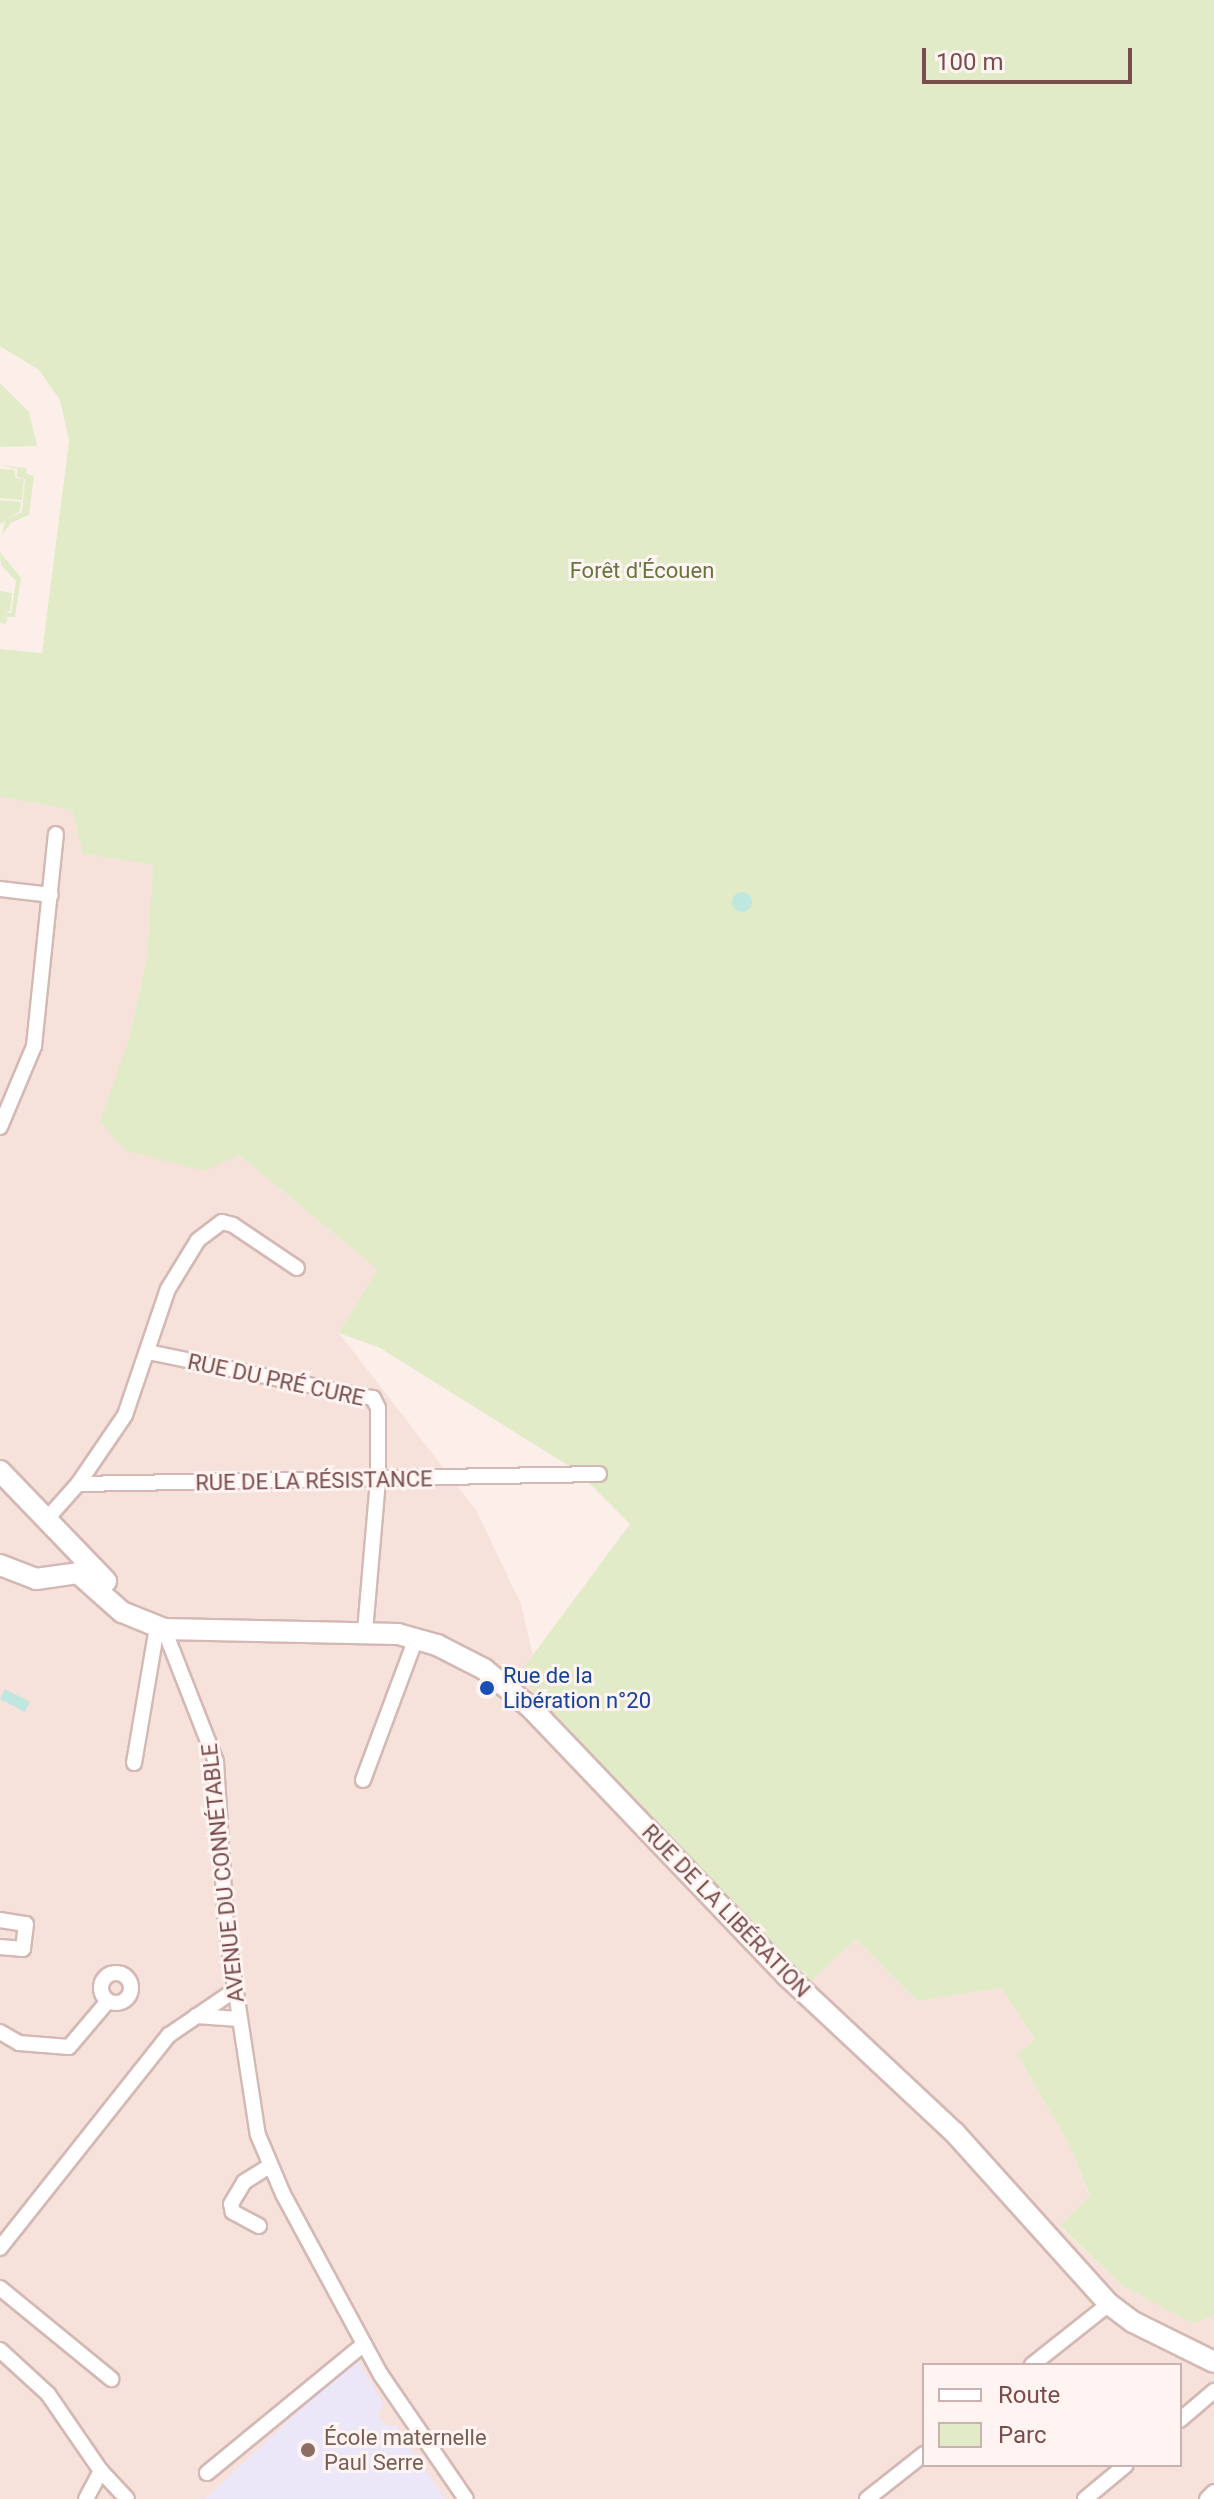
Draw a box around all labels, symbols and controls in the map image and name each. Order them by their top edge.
scale bar [926,32,1136,82]
text: 100 m [936,48,1003,76]
park label: Forêt d'Écouen [570,558,714,584]
street label: RUE DU PRÉ CURE [185,1348,367,1412]
street label: RUE DE LA RÉSISTANCE [195,1466,433,1496]
place label: Rue de la Libération n°20 [503,1662,651,1714]
marker: Rue de la Libération n°20 [478,1679,496,1697]
street label: AVENUE DU CONNÉTABLE [196,1742,250,2004]
street label: RUE DE LA LIBÉRATION [636,1819,816,2003]
legend [922,2363,1182,2467]
text: Route [998,2381,1060,2409]
text: Parc [998,2421,1047,2449]
place label: École maternelle Paul Serre [324,2424,487,2476]
marker: École maternelle Paul Serre [299,2441,317,2459]

